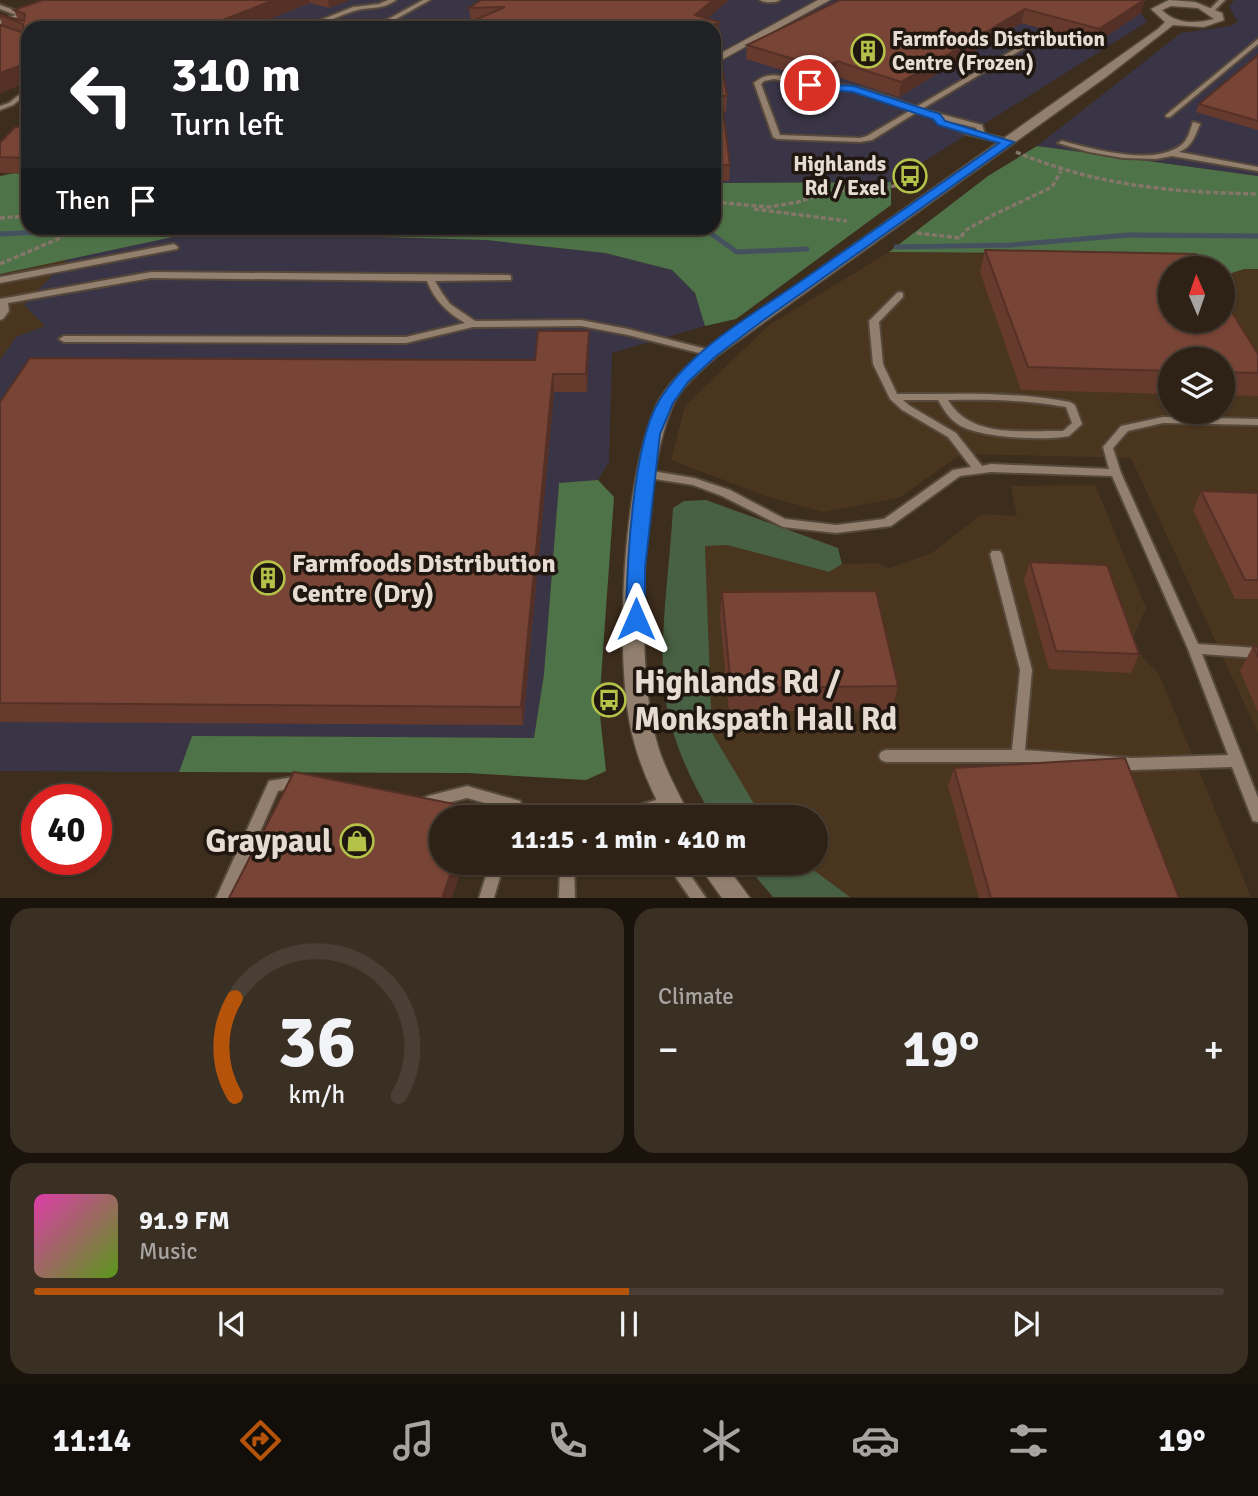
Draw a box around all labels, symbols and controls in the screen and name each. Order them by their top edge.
place label: Farmfoods Distribution Centre (Frozen) [892,26,1105,76]
building icon: Farmfoods Distribution Centre (Frozen) [849,32,887,70]
text: 310 m [171,45,301,105]
icon: left [56,49,147,140]
pin [780,55,840,115]
icon: arrive [791,66,829,104]
text: Turn left [171,105,284,144]
place label: Highlands Rd / Exel [793,151,886,201]
bus stop icon: Highlands Rd / Exel [891,157,929,195]
icon: arrive [124,182,162,220]
text: Then [56,185,110,217]
north arrow [1158,256,1236,332]
map controls [1158,256,1235,424]
button: layers [1158,347,1235,424]
place label: Farmfoods Distribution Centre (Dry) [292,548,556,610]
building icon: Farmfoods Distribution Centre (Dry) [249,559,287,597]
position arrow [599,582,673,656]
place label: Highlands Rd / Monkspath Hall Rd [634,663,897,739]
bus stop icon: Highlands Rd / Monkspath Hall Rd [590,681,628,719]
speed limit sign: 40 [21,784,112,875]
place label: Graypaul [206,822,332,861]
shop icon: Graypaul [338,822,376,860]
text: 11:15 · 1 min · 410 m [511,824,746,856]
text: Climate [658,982,734,1011]
text: 36 [278,999,356,1088]
text: 19° [903,1017,979,1081]
text: − [658,1026,679,1073]
text: + [1203,1026,1224,1073]
text: km/h [289,1079,345,1110]
text: 91.9 FM [139,1205,230,1237]
text: Music [139,1237,197,1266]
icon: previous [213,1305,251,1343]
icon: pause [610,1305,648,1343]
icon: next [1007,1305,1045,1343]
icon: directions [236,1416,285,1465]
icon: music [389,1416,438,1465]
icon: phone [543,1416,592,1465]
icon: climate [697,1416,746,1465]
icon: car [851,1416,900,1465]
icon: filters [1004,1416,1053,1465]
text: 11:14 [52,1421,131,1460]
text: 19° [1158,1421,1206,1460]

